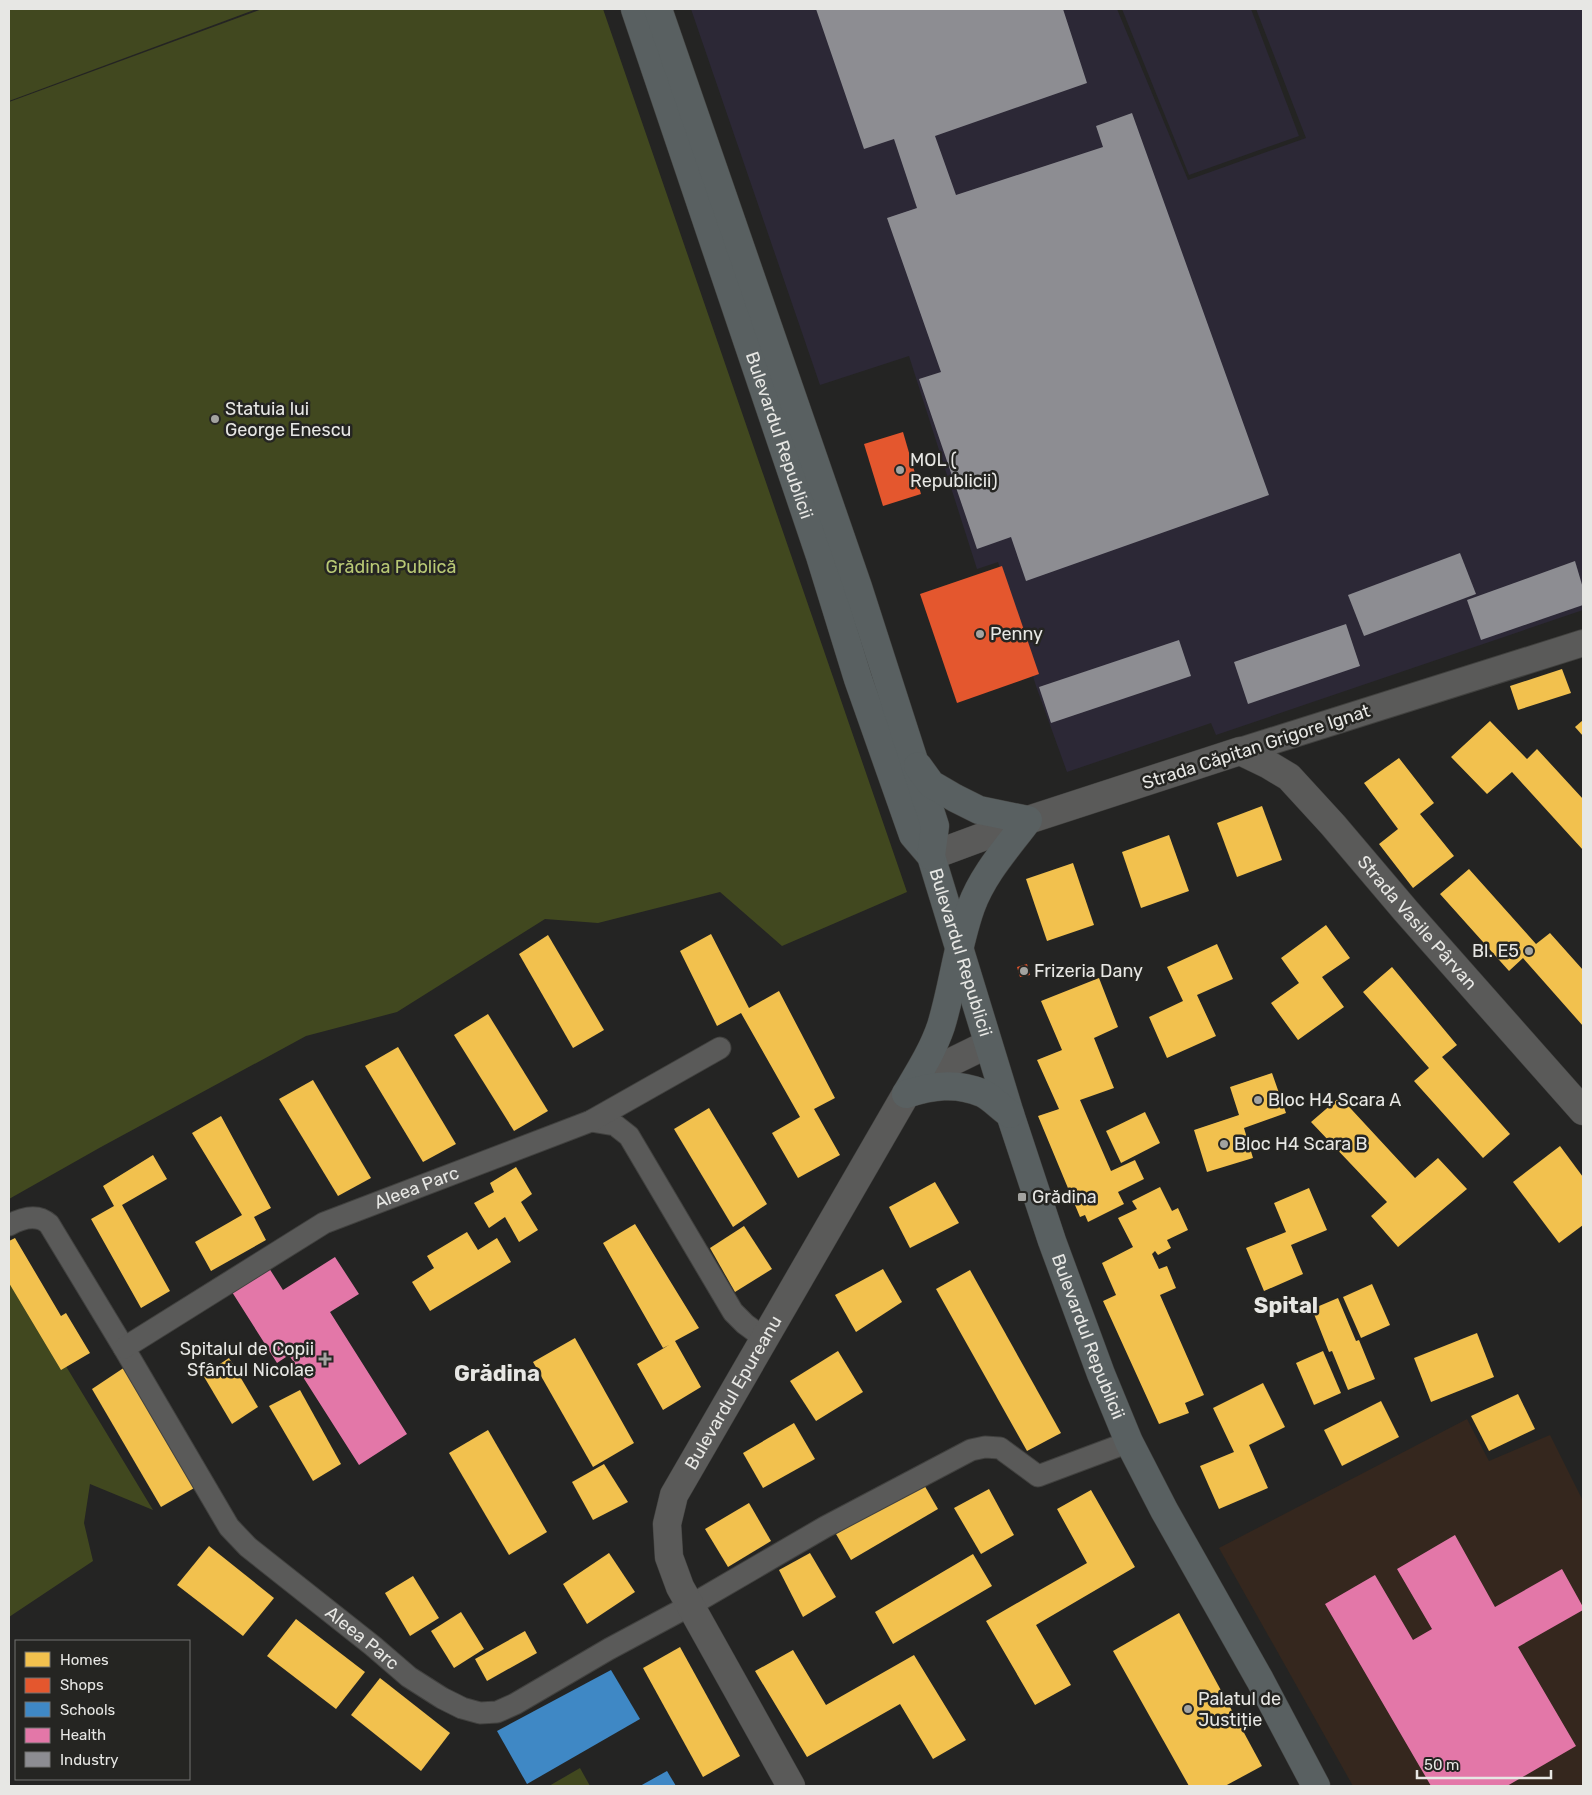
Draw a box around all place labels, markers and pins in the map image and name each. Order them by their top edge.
place label: Statuia lui George Enescu [225,398,351,441]
marker: Statuia lui George Enescu [209,413,221,425]
place label: MOL ( Republicii) [910,449,998,492]
marker: MOL ( Republicii) [894,464,906,476]
place label: Penny [990,623,1043,645]
marker: Penny [974,628,986,640]
place label: Bl. E5 [1472,940,1519,962]
marker: Bl. E5 [1523,945,1535,957]
place label: Frizeria Dany [1034,960,1143,982]
marker: Frizeria Dany [1018,965,1030,977]
place label: Bloc H4 Scara A [1268,1089,1401,1111]
marker: Bloc H4 Scara A [1252,1094,1264,1106]
place label: Bloc H4 Scara B [1234,1133,1368,1155]
marker: Bloc H4 Scara B [1218,1138,1230,1150]
place label: Grădina [1032,1186,1097,1208]
marker: Grădina [1016,1191,1028,1203]
place label: Spitalul de Copii Sfântul Nicolae [180,1338,314,1381]
marker: Spitalul de Copii Sfântul Nicolae [318,1352,332,1366]
place label: Palatul de Justiție [1198,1688,1281,1731]
marker: Palatul de Justiție [1182,1703,1194,1715]

